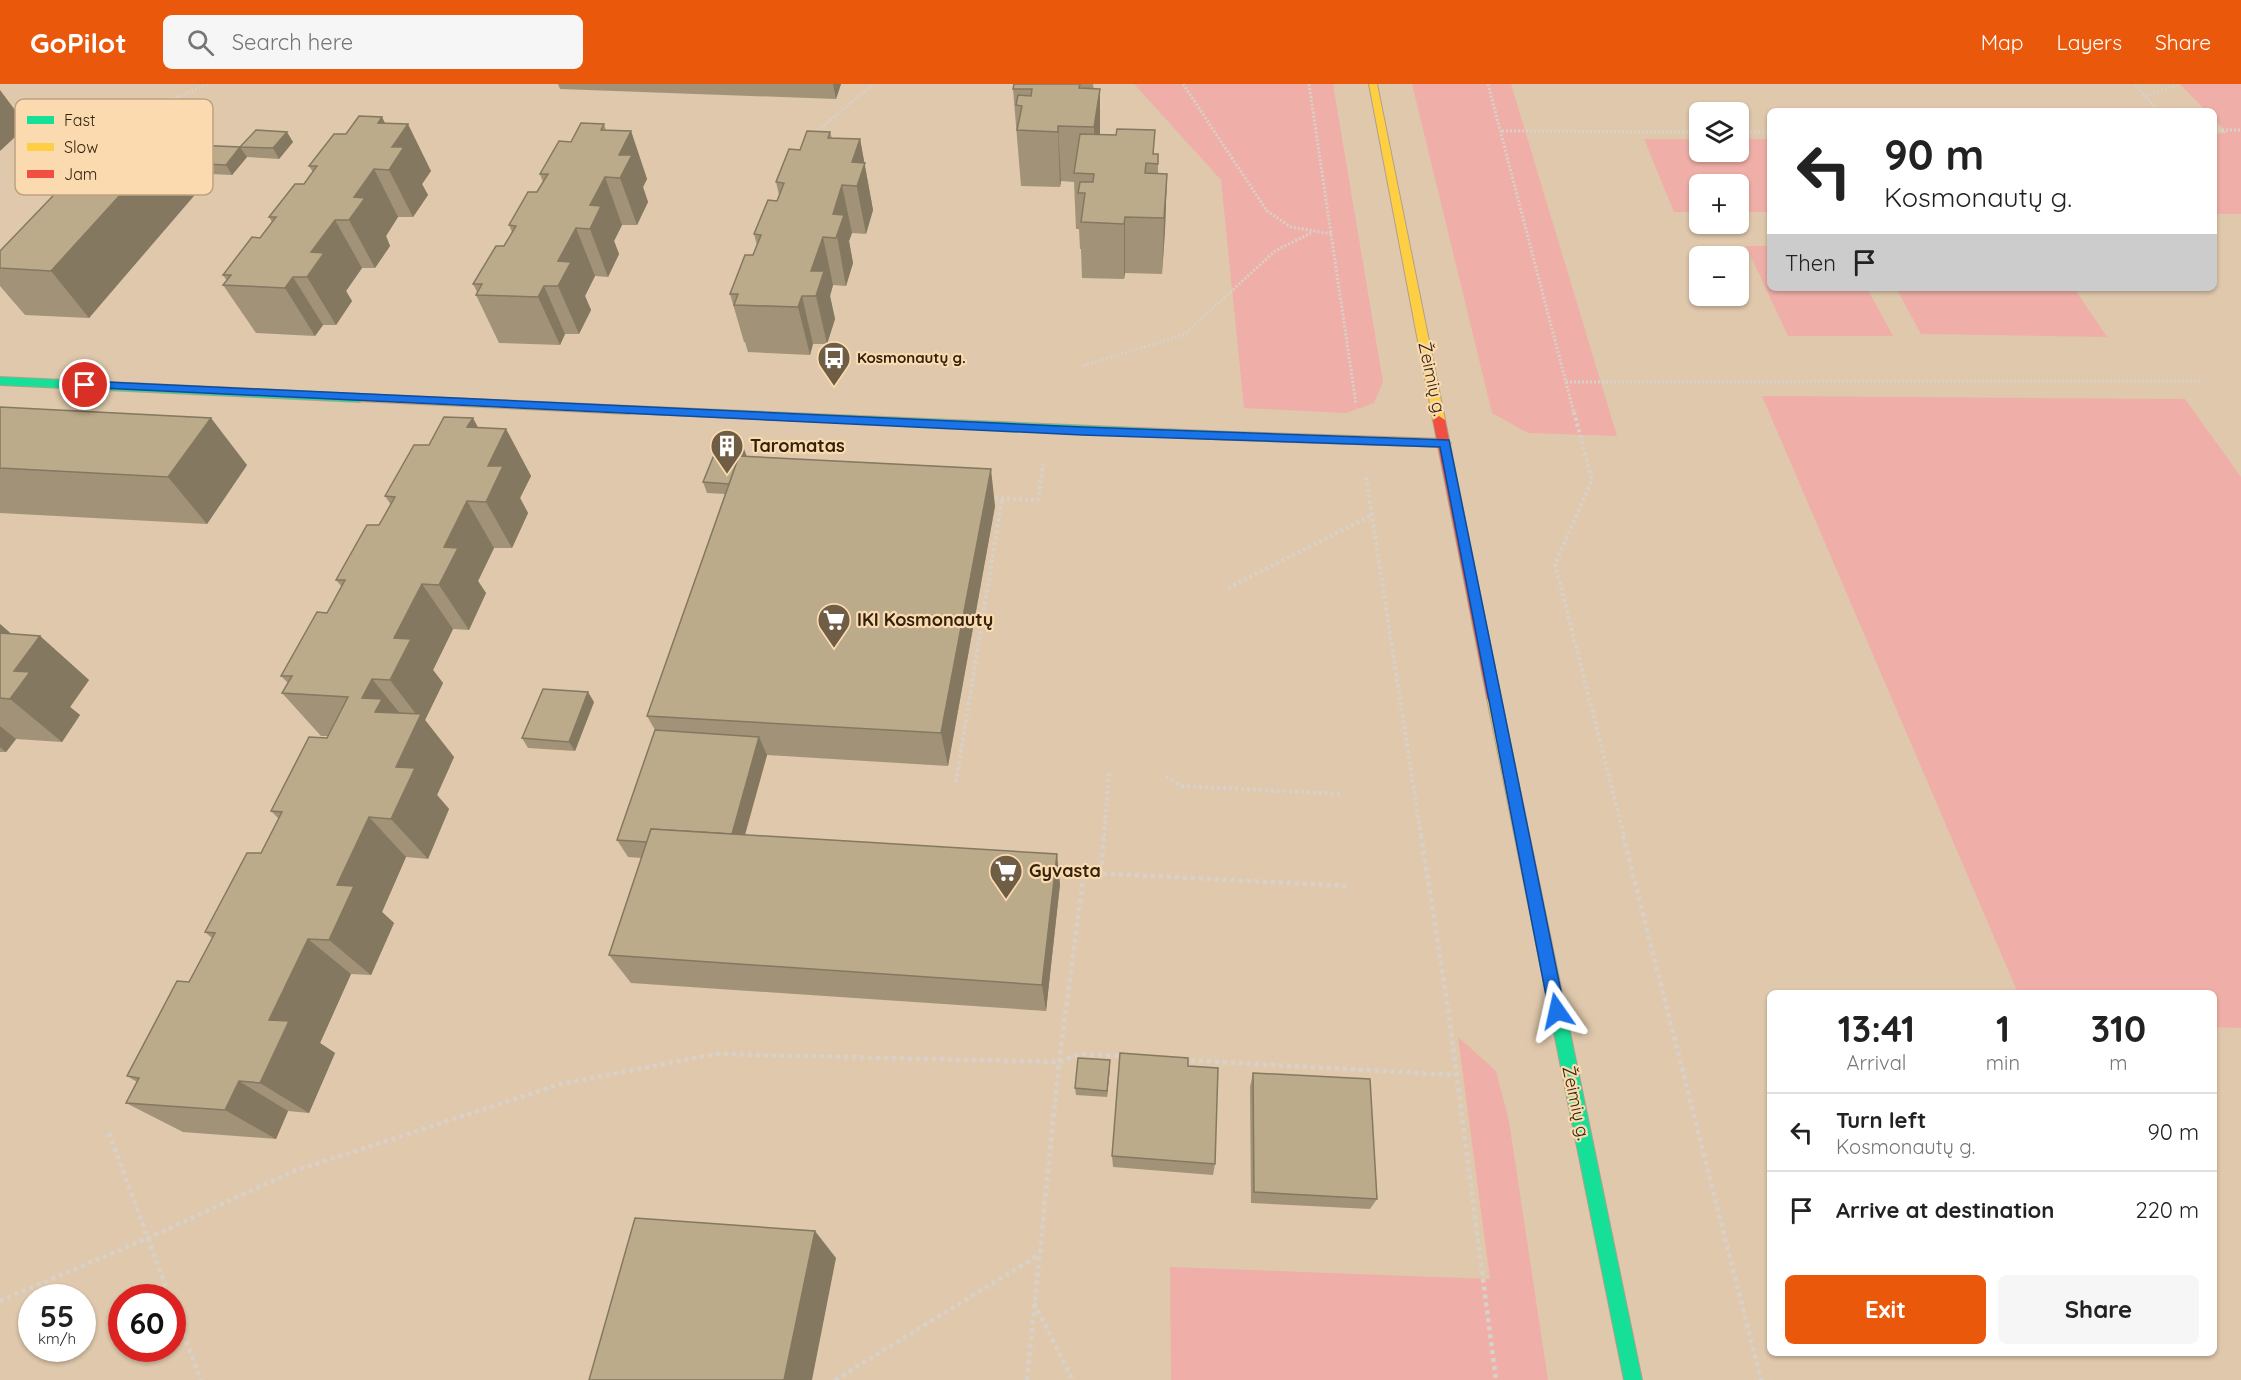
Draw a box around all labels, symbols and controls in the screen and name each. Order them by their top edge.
search box [163,15,583,69]
text: GoPilot [30,25,127,60]
icon: search [184,26,217,59]
text: Search here [232,28,353,56]
text: Map [1981,29,2024,55]
text: Layers [2057,29,2122,55]
text: Share [2155,29,2211,55]
legend [15,99,213,195]
map controls [1689,102,1749,306]
button: layers [1689,102,1749,162]
text: Fast [64,110,95,130]
text: 90 m [1884,128,1984,181]
icon: left [1785,132,1863,210]
text: Slow [64,137,98,157]
text: Jam [64,164,97,184]
button: + [1689,174,1749,234]
text: Kosmonautų g. [1884,180,2072,214]
button: − [1689,246,1749,306]
icon: arrive [1848,246,1881,279]
text: Then [1785,249,1836,277]
bus stop icon: Kosmonautų g. [816,340,852,387]
street label: Žeimių g. [1413,340,1452,418]
place label: Kosmonautų g. [857,348,966,367]
pin [59,359,110,410]
icon: arrive [68,368,101,401]
building icon: Taromatas [709,428,745,475]
place label: Taromatas [750,434,845,457]
supermarket icon: IKI Kosmonautų [816,602,852,649]
place label: IKI Kosmonautų [857,608,993,631]
supermarket icon: Gyvasta [988,853,1024,900]
place label: Gyvasta [1029,859,1101,882]
position arrow [1525,979,1589,1043]
text: 13:41 [1838,1006,1915,1051]
text: 1 [1996,1006,2010,1051]
text: 310 [2091,1006,2146,1051]
text: Arrival [1846,1050,1906,1075]
text: min [1986,1050,2020,1075]
text: m [2109,1050,2128,1075]
street label: Žeimių g. [1557,1064,1596,1142]
text: Turn left [1836,1106,1926,1134]
icon: left [1785,1116,1818,1149]
text: 90 m [2148,1118,2199,1146]
text: Kosmonautų g. [1836,1134,1975,1159]
icon: arrive [1785,1194,1818,1227]
text: Arrive at destination [1836,1196,2054,1224]
text: 220 m [2135,1196,2199,1224]
button: Exit [1785,1275,1986,1344]
button: Share [1998,1275,2199,1344]
speed limit sign: 60 [108,1284,186,1362]
text: 55 [40,1297,74,1335]
text: km/h [38,1329,76,1348]

